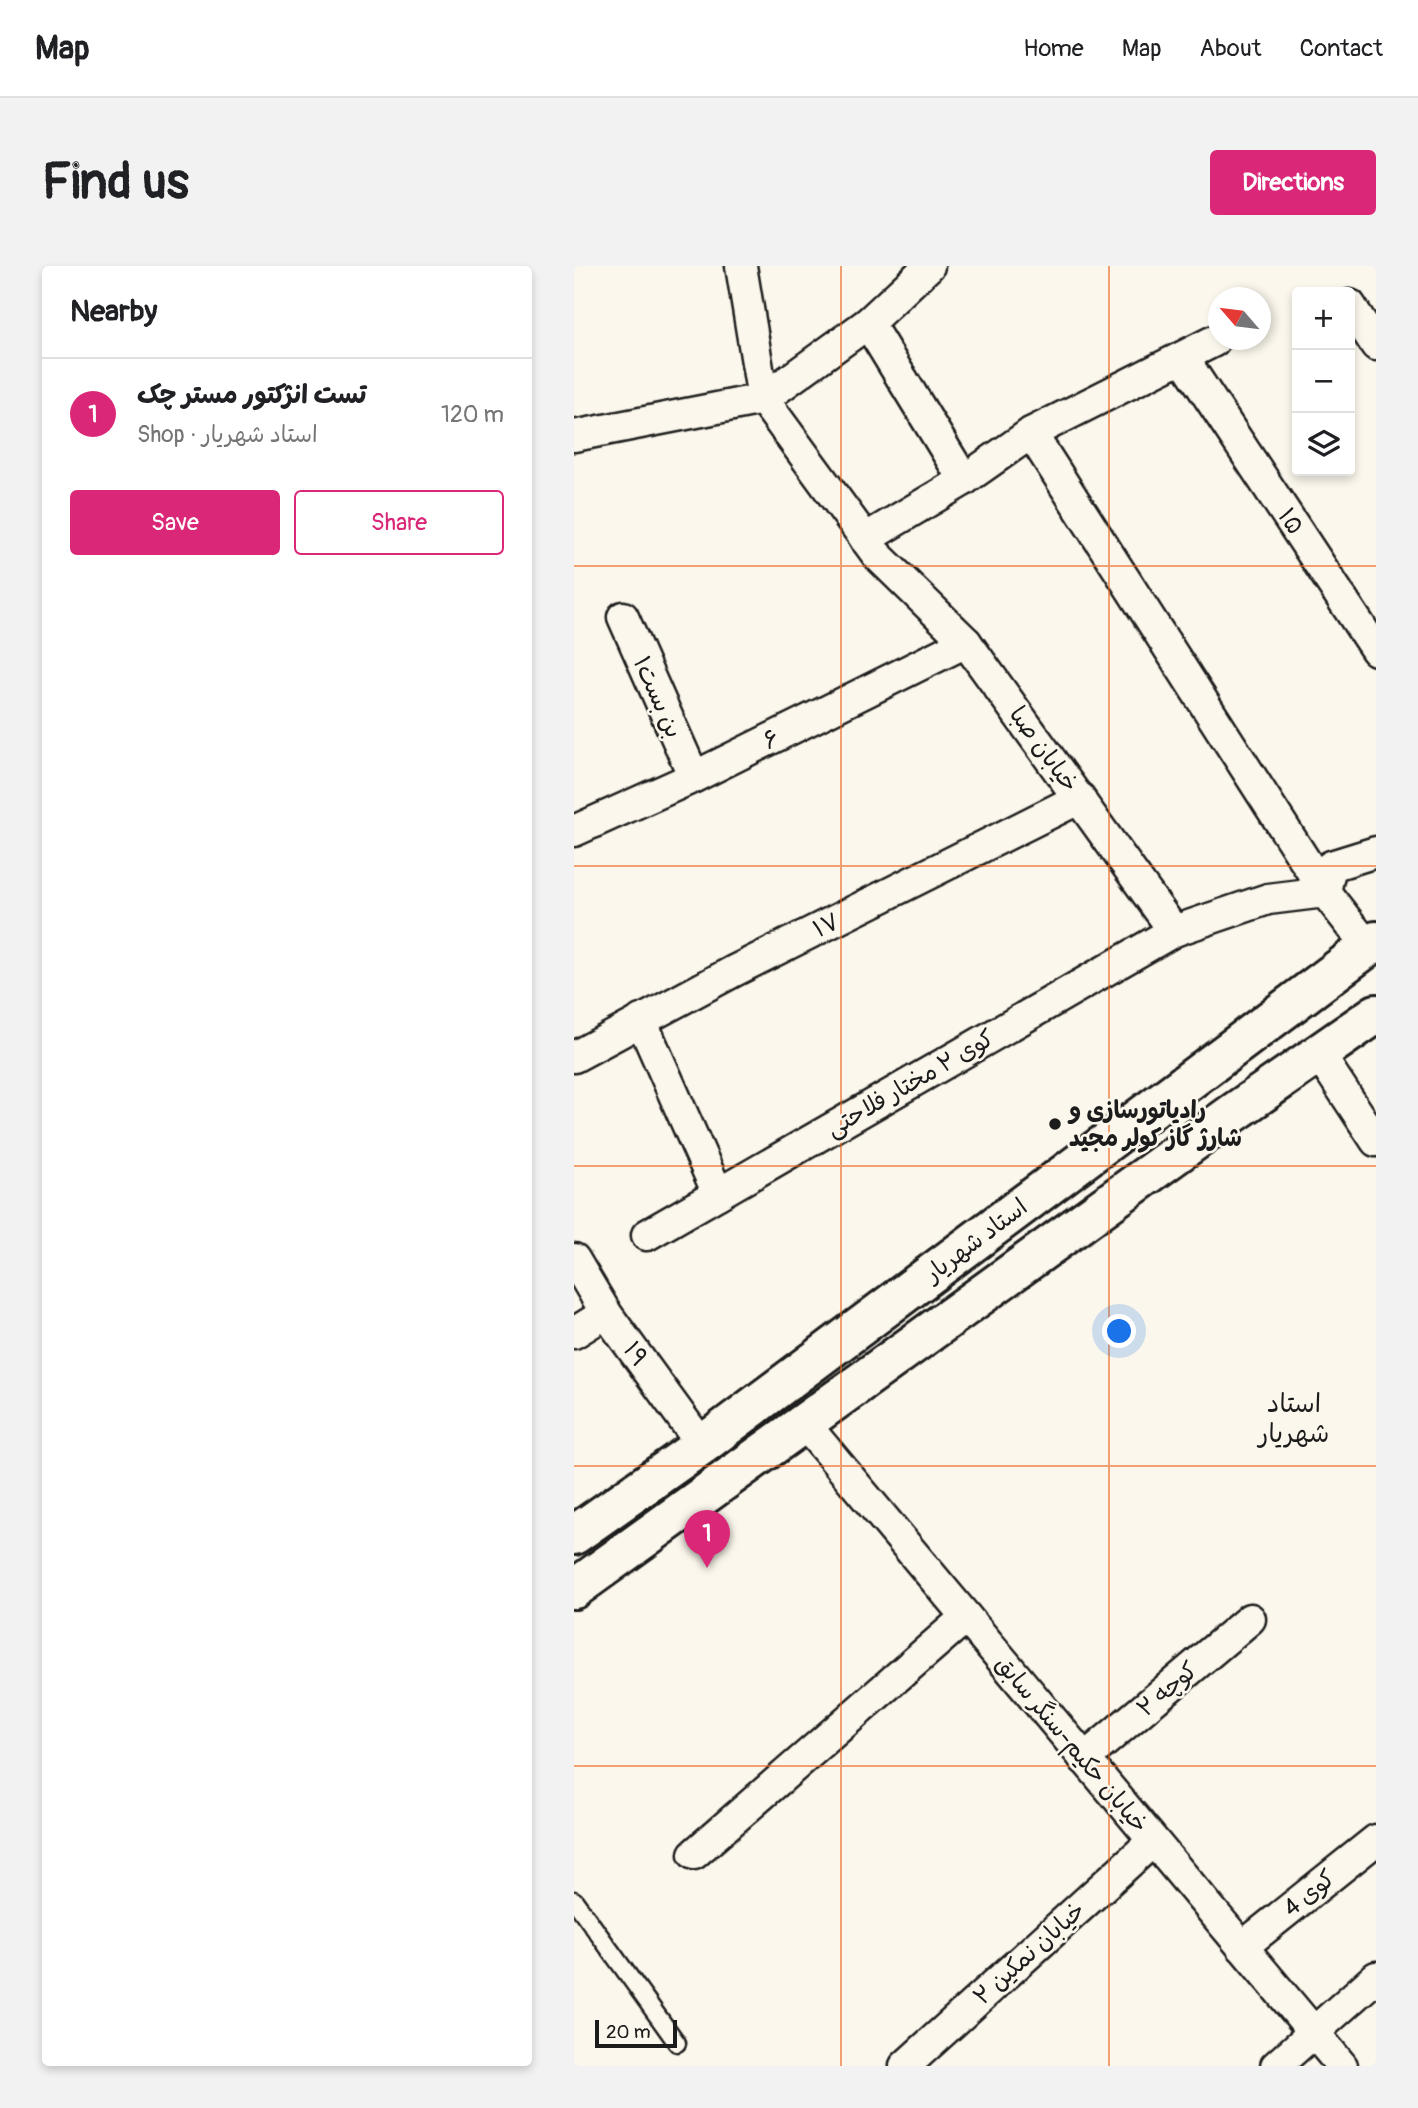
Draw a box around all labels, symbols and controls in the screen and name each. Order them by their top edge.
text: Map [35,28,90,69]
text: Home [1023,34,1084,63]
text: Map [1122,34,1162,63]
text: About [1200,34,1262,63]
text: Contact [1300,34,1383,63]
button: Directions [1210,150,1376,215]
text: Find us [42,152,189,213]
north arrow [1208,287,1271,350]
map controls [1292,287,1355,476]
button: + [1292,287,1355,350]
text: Nearby [70,293,157,330]
button: − [1292,350,1355,413]
text: تست انژکتور مستر چک [137,379,367,411]
text: 1 [89,400,98,429]
text: 120 m [441,400,504,429]
button: layers [1292,413,1355,476]
text: Shop · استاد شهریار [137,420,318,449]
button: Save [70,490,280,555]
button: Share [294,490,504,555]
street label: ۱۵ [1271,503,1310,540]
street label: بن بست۱ [627,652,688,743]
street label: خیابان صبا [1003,701,1084,798]
street label: ۶ [758,723,784,756]
street label: ۱۷ [808,907,844,944]
street label: کوی ۲ مختار فلاحتی [821,1024,999,1143]
place label: رادیاتورسازی و شارژ گاز کولر مجید [1067,1096,1242,1153]
marker: رادیاتورسازی و شارژ گاز کولر مجید [1047,1116,1063,1132]
street label: استاد شهریار [918,1192,1033,1290]
your location [1102,1314,1136,1348]
street label: ۱۹ [617,1336,654,1372]
district label: استاد شهریار [1257,1388,1329,1450]
pin: 1 [684,1510,730,1568]
street label: خیابان حکیم-سنگر سابق [987,1650,1154,1841]
street label: کوچه ۲ [1131,1656,1204,1723]
street label: کوی 4 [1277,1864,1341,1923]
street label: خیابان نمکین ۲ [968,1896,1091,2011]
scale bar [595,2017,677,2049]
text: 20 m [606,2020,651,2044]

